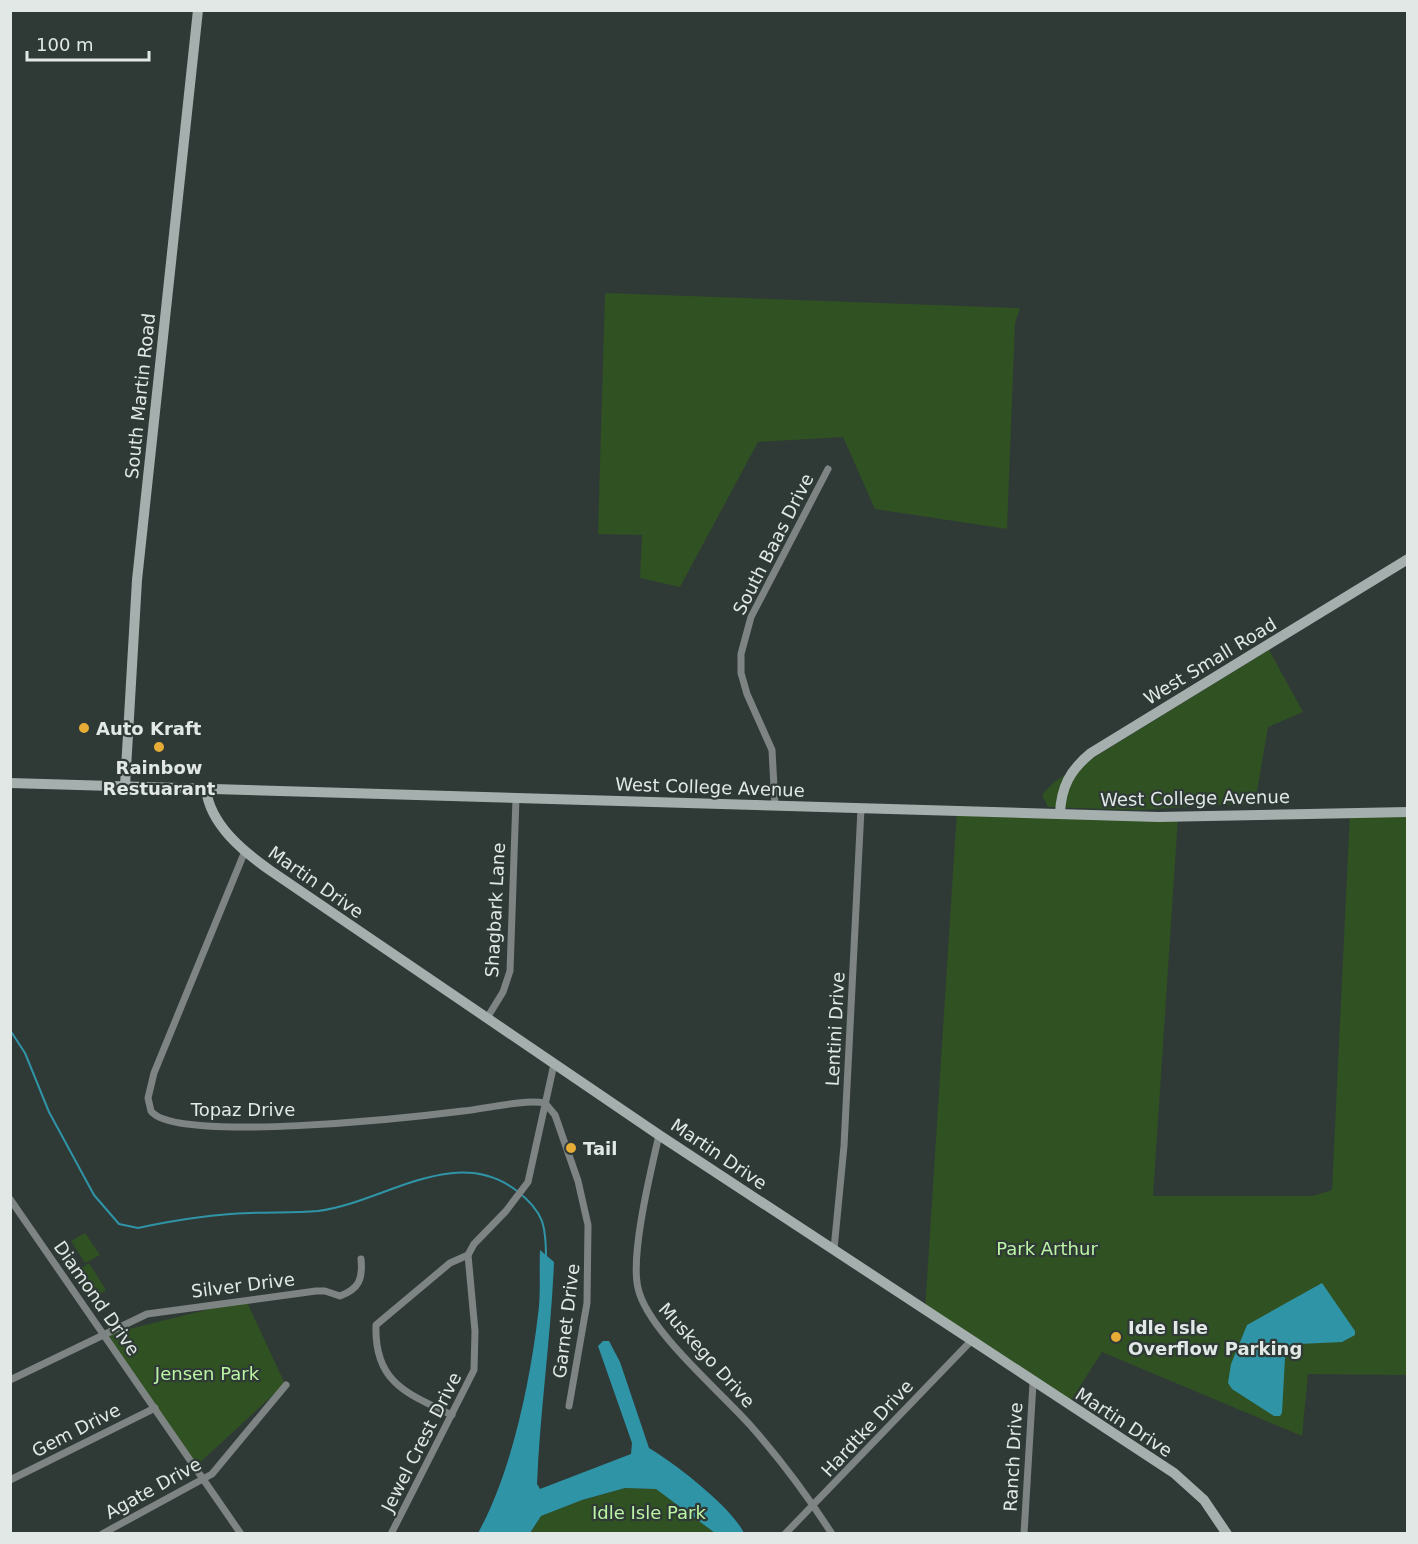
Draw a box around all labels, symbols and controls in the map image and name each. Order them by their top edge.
scale bar [27,24,148,62]
text: 100 m [36,34,94,55]
street label: South Martin Road [121,312,159,480]
street label: South Baas Drive [728,470,818,618]
street label: West Small Road [1140,613,1280,709]
place label: Auto Kraft [96,718,202,739]
marker: Auto Kraft [77,721,91,735]
marker: Rainbow Restuarant [152,740,166,754]
place label: Rainbow Restuarant [103,757,216,799]
street label: West College Avenue [615,773,805,801]
street label: West College Avenue [1100,786,1290,810]
street label: Martin Drive [264,842,368,922]
street label: Shagbark Lane [481,842,509,978]
street label: Lentini Drive [822,971,848,1087]
street label: Topaz Drive [190,1099,295,1120]
street label: Martin Drive [667,1114,771,1194]
place label: Tail [583,1138,617,1159]
marker: Tail [564,1141,578,1155]
street label: Diamond Drive [50,1237,144,1359]
park label: Park Arthur [996,1238,1098,1259]
street label: Garnet Drive [549,1262,583,1380]
street label: Silver Drive [190,1268,296,1302]
street label: Muskego Drive [655,1298,759,1412]
place label: Idle Isle Overflow Parking [1128,1317,1302,1359]
marker: Idle Isle Overflow Parking [1109,1330,1123,1344]
park label: Jensen Park [154,1363,260,1384]
street label: Jewel Crest Drive [376,1369,465,1516]
street label: Hardtke Drive [817,1375,917,1481]
street label: Martin Drive [1072,1383,1176,1461]
street label: Gem Drive [28,1399,124,1461]
street label: Ranch Drive [1000,1402,1026,1512]
street label: Agate Drive [101,1453,205,1523]
park label: Idle Isle Park [592,1502,707,1523]

